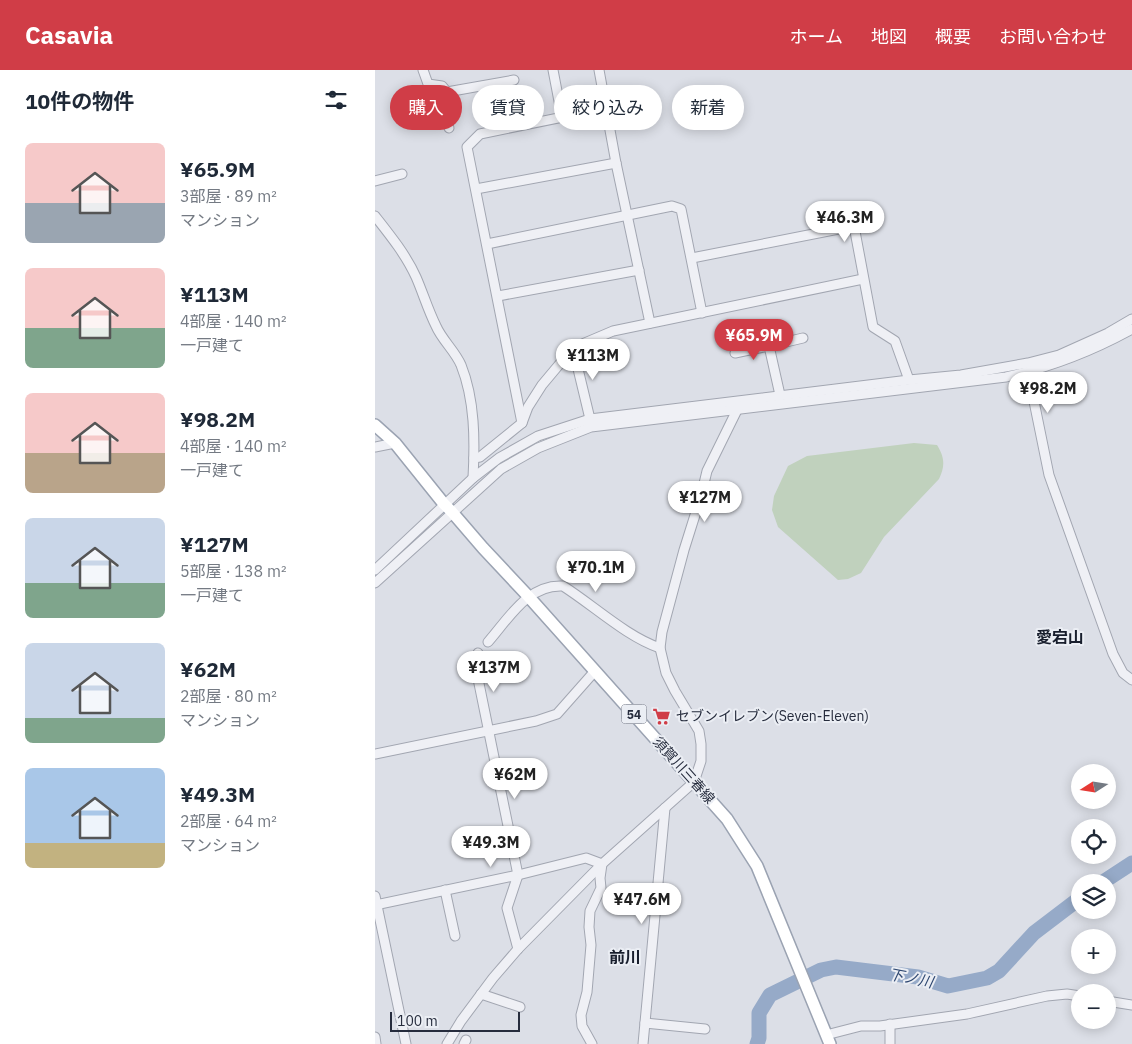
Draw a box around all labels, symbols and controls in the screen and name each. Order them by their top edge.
text: Casavia [25,19,113,51]
text: ホーム [790,25,843,48]
text: 地図 [871,25,907,48]
text: 概要 [935,25,971,48]
text: お問い合わせ [999,25,1107,48]
chip: 購入 [390,85,462,130]
chip: 賃貸 [472,85,544,130]
chip: 絞り込み [554,85,662,130]
chip: 新着 [672,85,744,130]
icon: filters [322,86,350,114]
text: 10件の物件 [25,87,134,115]
text: ¥65.9M [180,155,255,183]
icon: home [65,163,125,223]
text: 3部屋 · 89 m² [180,186,277,206]
pin: ¥46.3M [804,200,886,243]
text: ¥46.3M [816,207,874,227]
text: マンション [180,210,260,230]
text: ¥113M [180,280,249,308]
icon: home [65,288,125,348]
text: 4部屋 · 140 m² [180,311,286,331]
pin: ¥65.9M [713,318,795,361]
text: ¥65.9M [725,325,783,345]
text: 一戸建て [180,335,244,355]
pin: ¥113M [558,338,628,381]
text: ¥113M [567,345,619,365]
pin: ¥98.2M [1007,372,1089,414]
text: ¥98.2M [1019,378,1077,398]
text: ¥98.2M [180,405,255,433]
icon: home [65,413,125,473]
text: 4部屋 · 140 m² [180,436,286,456]
text: 一戸建て [180,460,244,480]
pin: ¥127M [670,480,740,523]
text: ¥127M [679,487,731,507]
text: ¥127M [180,530,249,558]
icon: home [65,538,125,598]
pin: ¥70.1M [555,550,637,593]
text: ¥70.1M [567,557,625,577]
text: 5部屋 · 138 m² [180,561,286,581]
text: 一戸建て [180,585,244,605]
district label: 愛宕山 [1036,627,1084,647]
pin: ¥137M [459,650,529,693]
text: ¥62M [180,655,236,683]
text: ¥137M [468,657,520,677]
icon: home [65,663,125,723]
text: 2部屋 · 80 m² [180,686,277,706]
road number: 54 [621,704,647,724]
supermarket icon: セブンイレブン(Seven-Eleven) [652,706,672,726]
place label: セブンイレブン(Seven-Eleven) [676,707,869,725]
text: マンション [180,710,260,730]
street label: 須賀川三春線 [649,733,719,807]
pin: ¥62M [485,758,545,800]
text: ¥62M [494,764,536,784]
north arrow [1071,764,1116,809]
map controls [1071,764,1116,1029]
text: ¥49.3M [180,780,255,808]
icon: home [65,788,125,848]
text: 2部屋 · 64 m² [180,811,277,831]
button: locate [1071,819,1116,864]
pin: ¥49.3M [450,826,532,868]
text: ¥49.3M [462,832,520,852]
text: マンション [180,835,260,855]
button: layers [1071,874,1116,919]
pin: ¥47.6M [601,882,683,925]
text: ¥47.6M [613,889,671,909]
button: + [1071,929,1116,974]
district label: 前川 [609,947,641,967]
water label: 下ノ川 [887,964,937,992]
button: − [1071,984,1116,1029]
scale bar [390,1009,520,1032]
text: 100 m [397,1012,438,1030]

